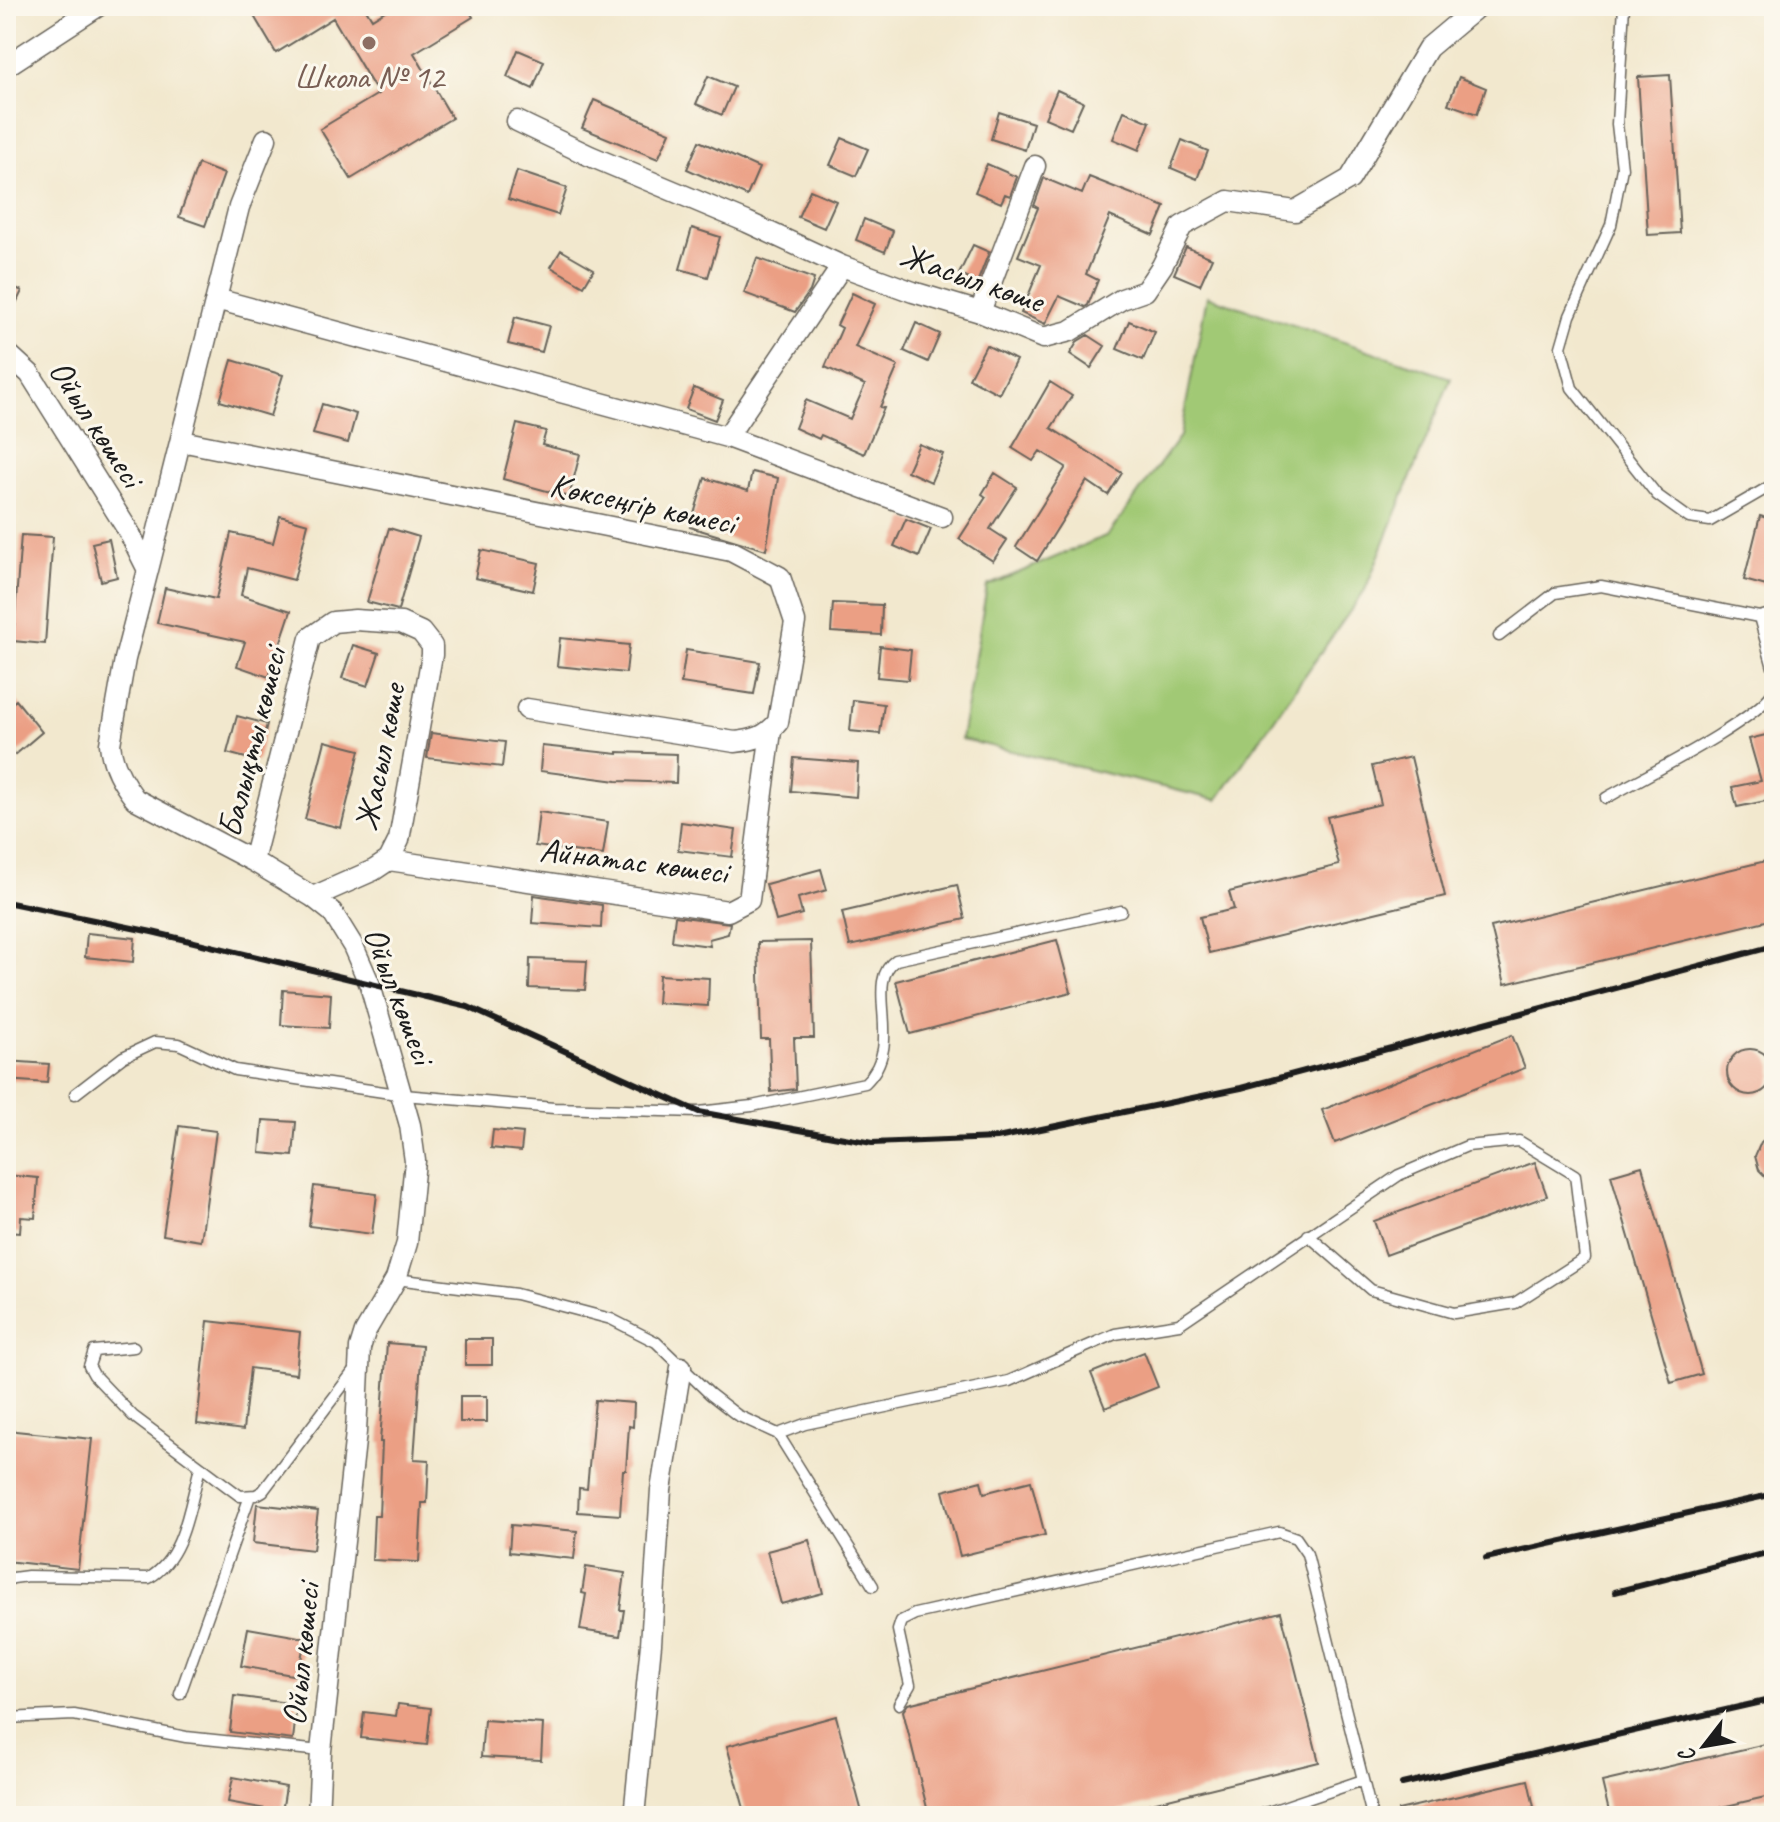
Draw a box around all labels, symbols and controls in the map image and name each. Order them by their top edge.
marker: Школа № 12 [360,34,378,52]
place label: Школа № 12 [294,55,447,98]
street label: Жасыл көше [895,233,1052,323]
street label: Ойыл көшесі [40,352,156,498]
street label: Көксеңгір көшесі [546,463,743,545]
street label: Балықты көшесі [207,639,297,842]
street label: Жасыл көше [344,677,415,834]
street label: Айнатас көшесі [538,828,734,894]
street label: Ойыл көшесі [354,921,447,1073]
street label: Ойыл көшесі [272,1577,330,1727]
north arrow [1664,1706,1744,1786]
text: С [1671,1741,1702,1768]

